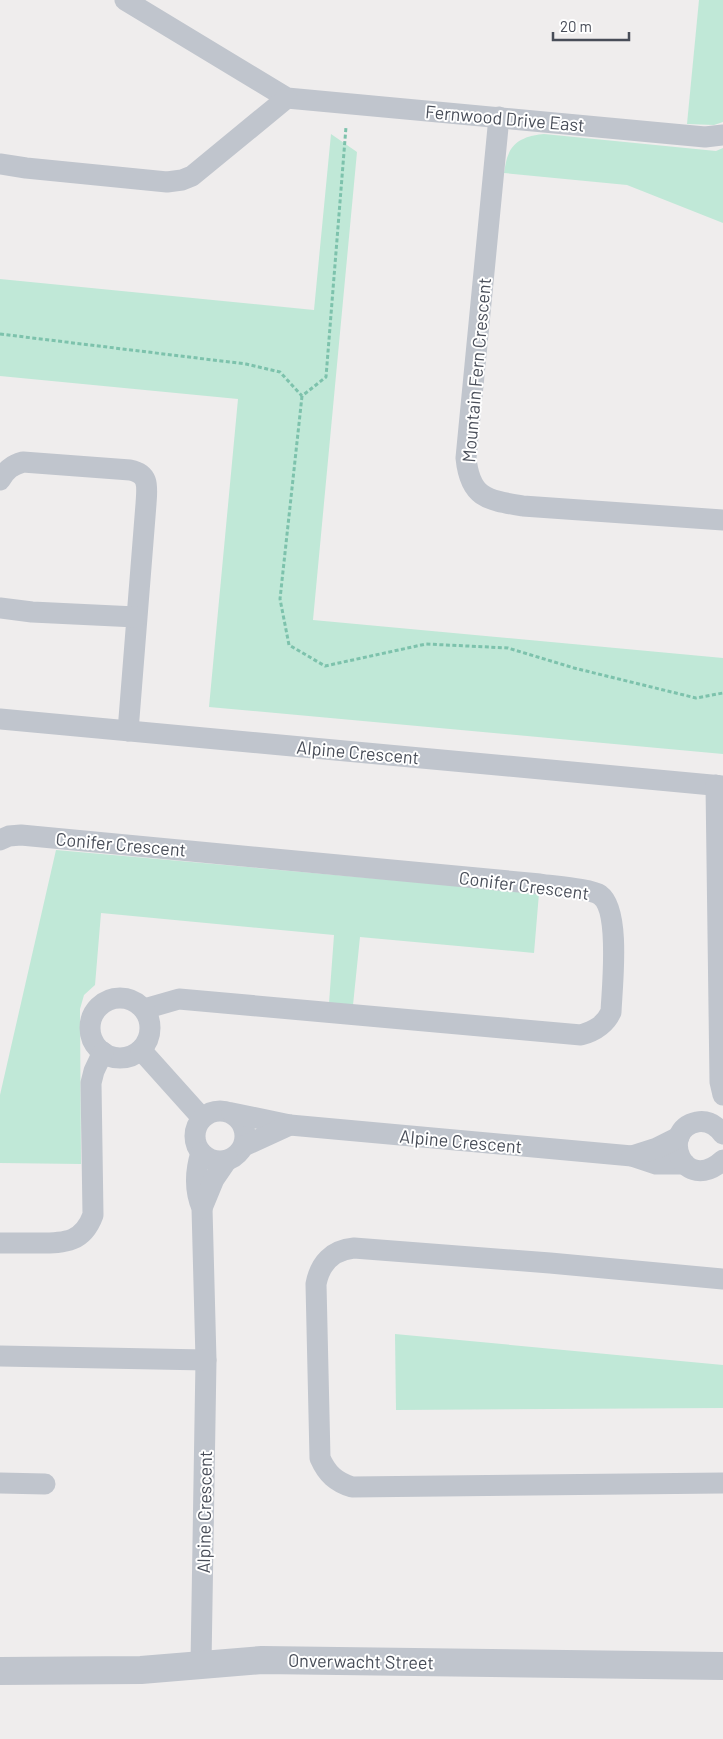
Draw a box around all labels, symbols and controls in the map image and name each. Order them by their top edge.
scale bar [553,10,629,42]
text: 20 m [560,17,592,35]
street label: Fernwood Drive East [424,100,586,136]
street label: Mountain Fern Crescent [457,277,495,463]
street label: Alpine Crescent [296,736,420,768]
street label: Conifer Crescent [55,827,187,861]
street label: Conifer Crescent [458,866,590,904]
street label: Alpine Crescent [399,1125,523,1157]
street label: Alpine Crescent [192,1450,216,1574]
street label: Onverwacht Street [288,1649,434,1673]

